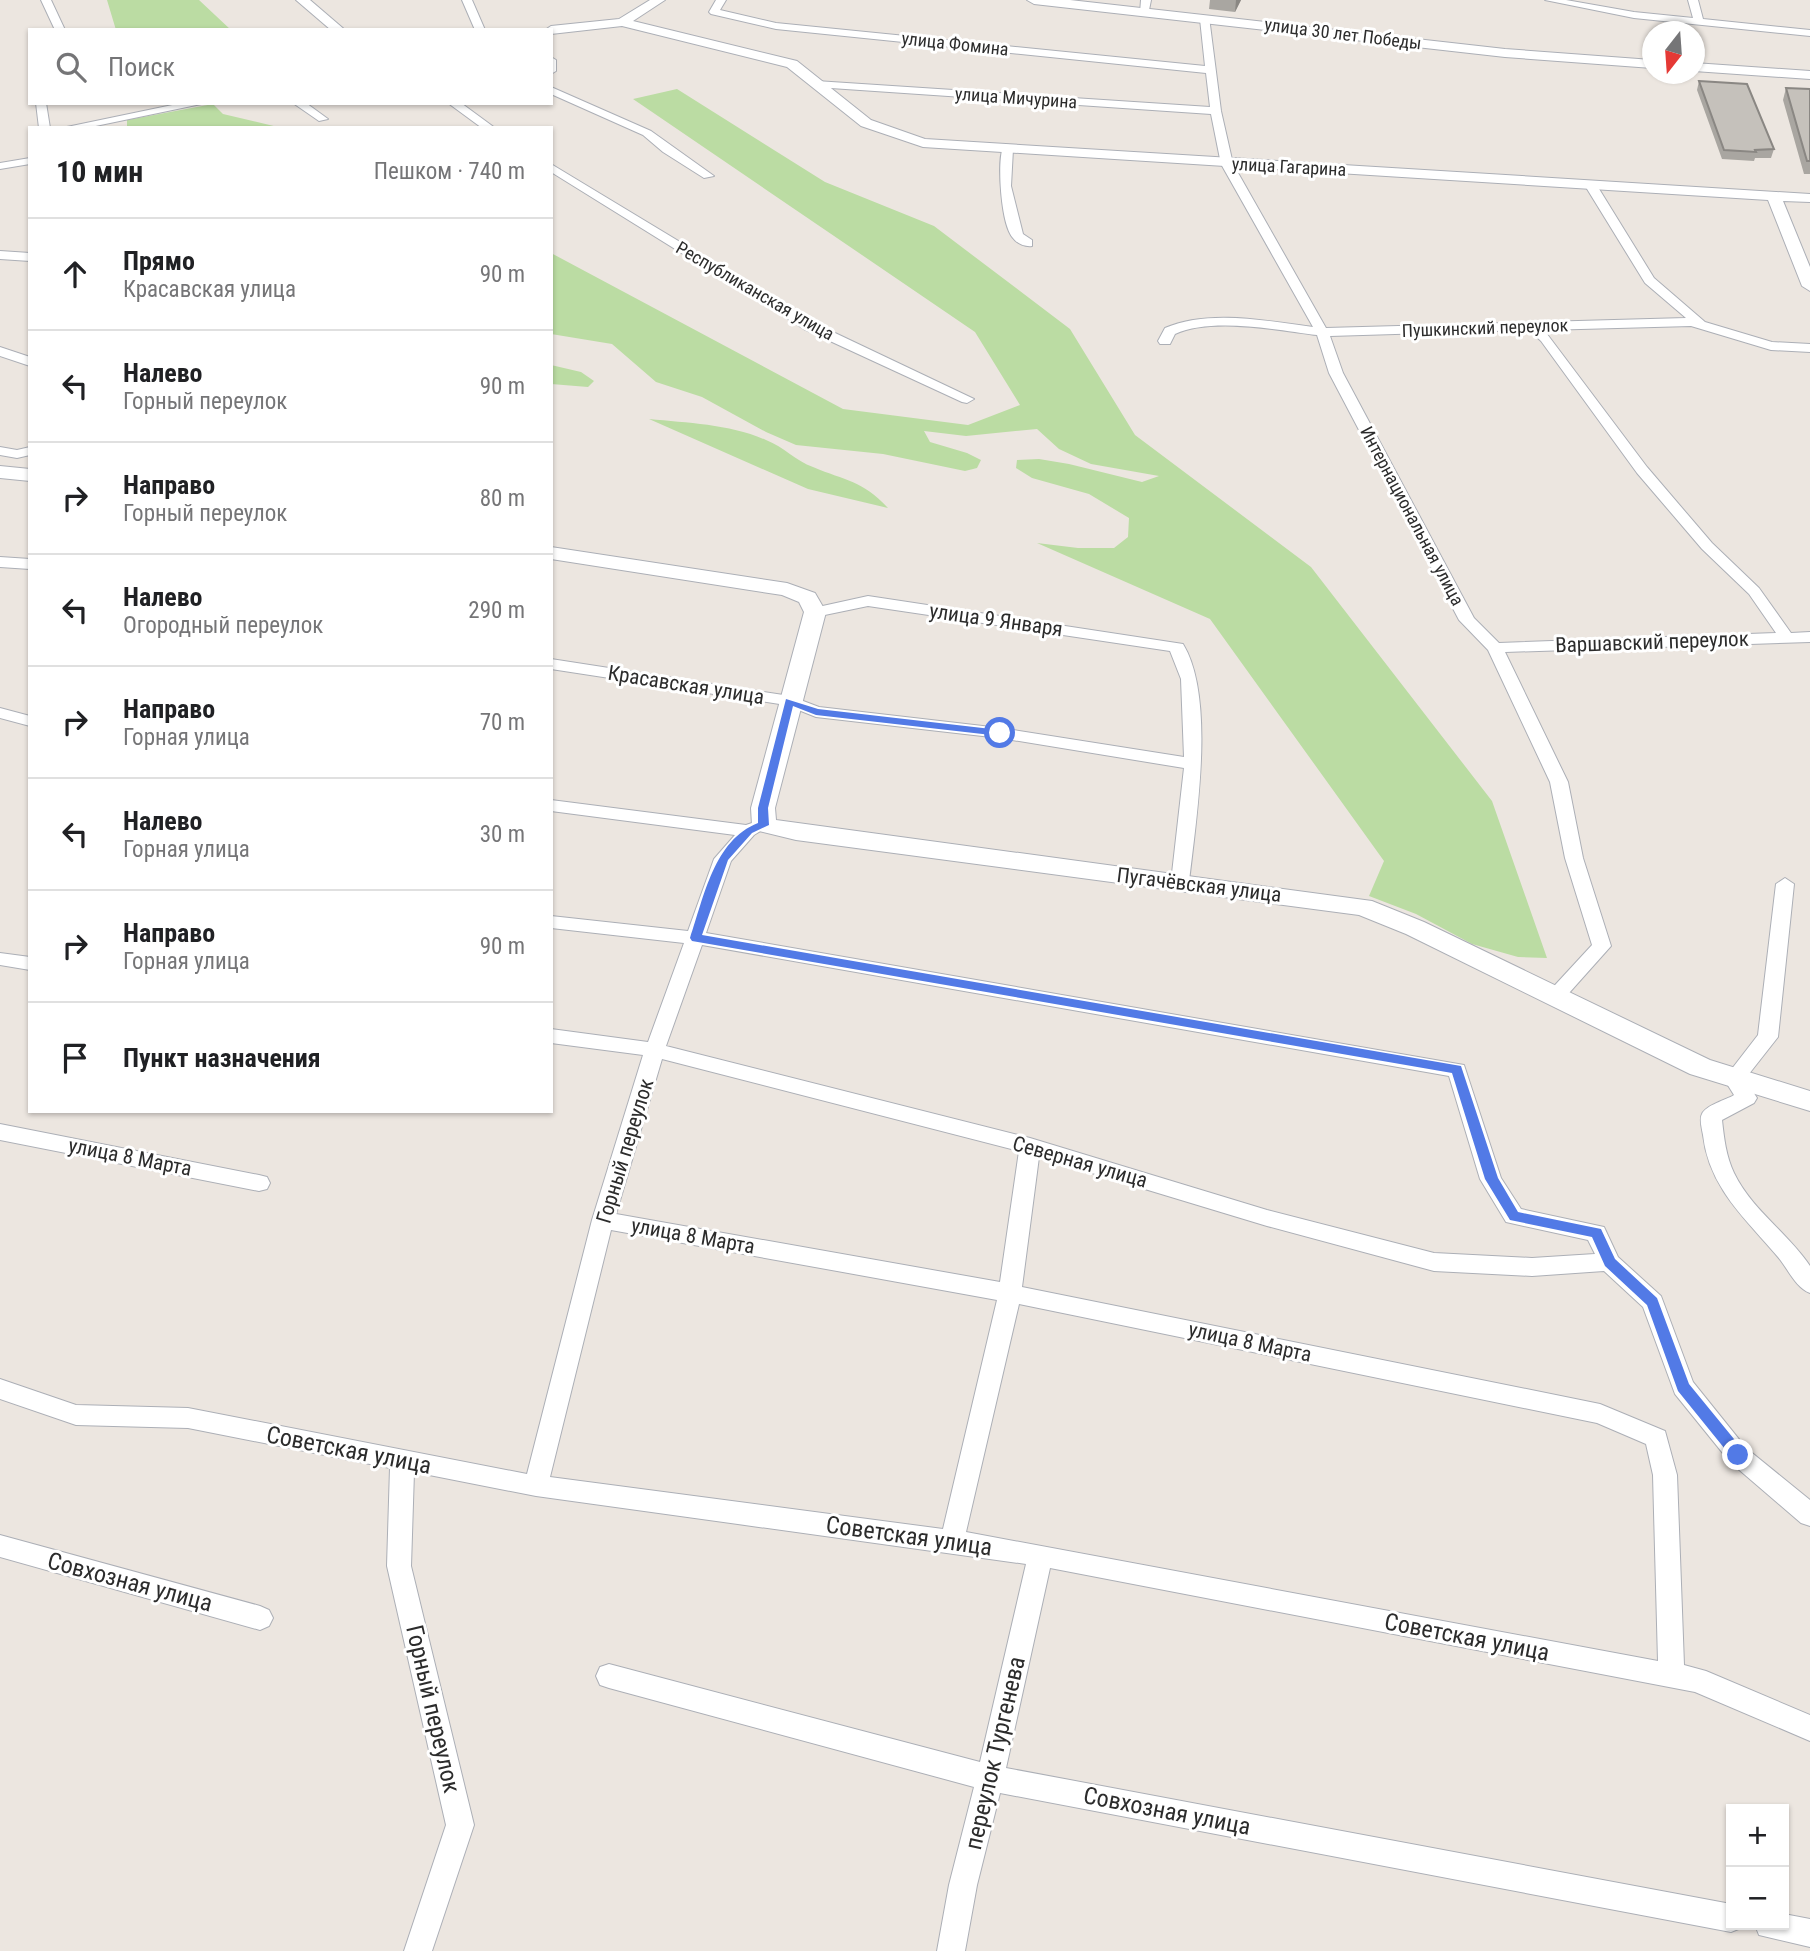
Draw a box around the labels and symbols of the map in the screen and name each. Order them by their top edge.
street label: улица 30 лет Победы [1263,13,1423,54]
north arrow [1642,21,1705,84]
street label: улица Фомина [901,27,1010,60]
street label: улица Мичурина [954,83,1078,112]
street label: улица Гагарина [1231,153,1347,180]
street label: Республиканская улица [673,237,838,344]
street label: Пушкинский переулок [1401,314,1569,341]
street label: Интернациональная улица [1356,423,1469,609]
street label: улица 9 Января [928,599,1064,641]
street label: Варшавский переулок [1555,627,1749,657]
street label: Красавская улица [606,661,766,709]
route start [984,717,1015,748]
street label: Пугачёвская улица [1115,863,1283,907]
street label: Горный переулок [592,1076,658,1226]
street label: Северная улица [1010,1131,1150,1193]
street label: улица 8 Марта [66,1133,194,1181]
street label: улица 8 Марта [629,1213,757,1259]
street label: улица 8 Марта [1186,1317,1314,1367]
street label: Советская улица [264,1420,434,1480]
route end [1722,1439,1753,1470]
street label: Советская улица [824,1510,994,1562]
street label: Совхозная улица [44,1547,216,1617]
street label: Советская улица [1382,1607,1552,1667]
street label: Горный переулок [400,1622,466,1796]
street label: переулок Тургенева [959,1654,1031,1852]
street label: Совхозная улица [1081,1781,1253,1841]

